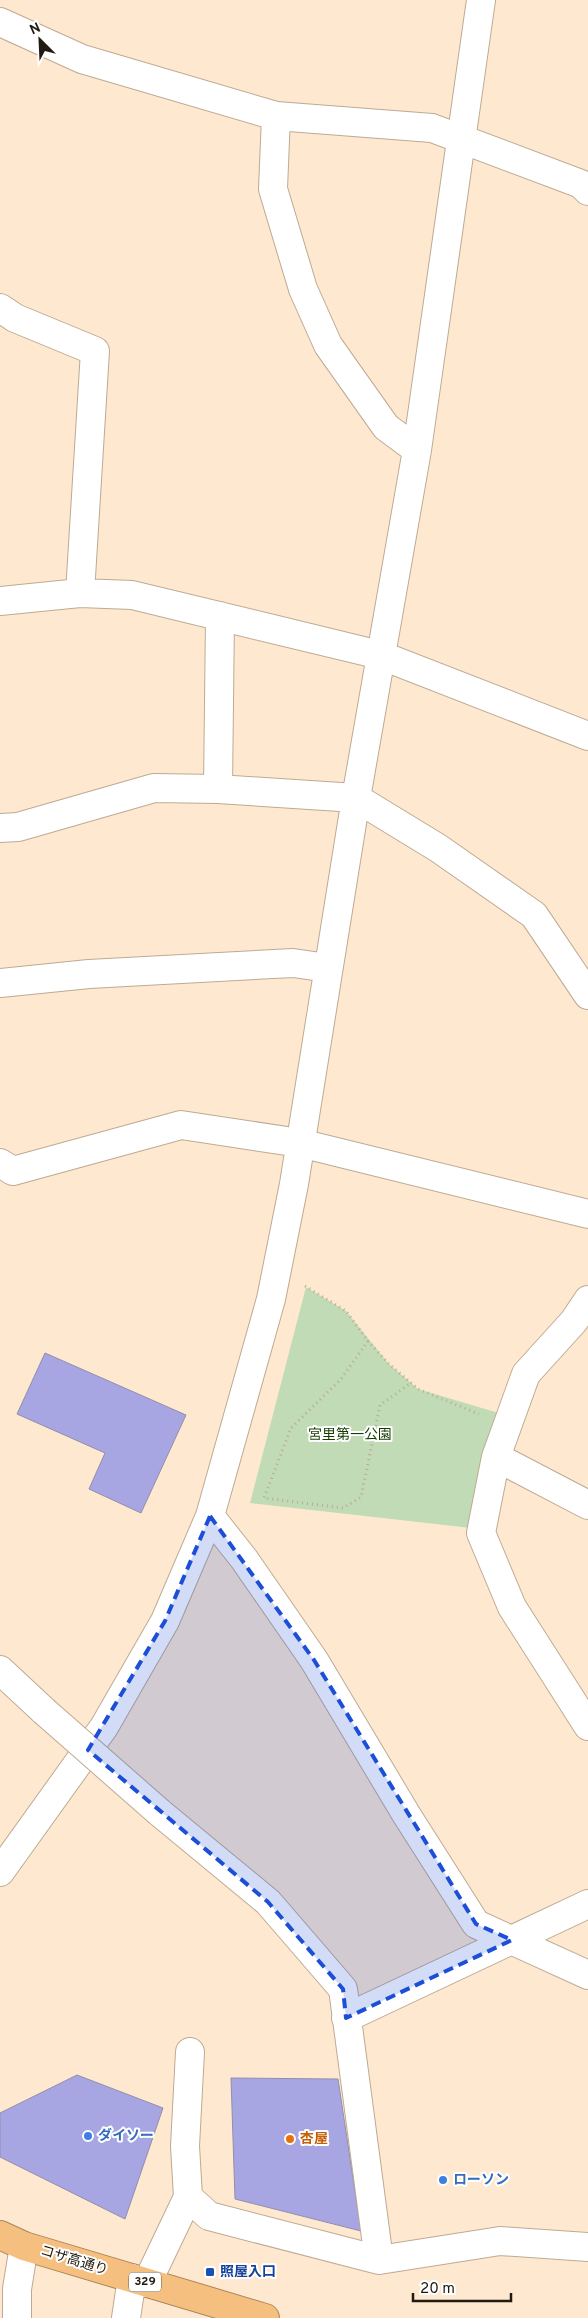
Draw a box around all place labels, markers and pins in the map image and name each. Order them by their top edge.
place label: ダイソー [98,2127,154,2145]
marker: ダイソー [82,2130,94,2142]
place label: 杏屋 [300,2131,328,2148]
marker: 杏屋 [284,2133,296,2145]
place label: ローソン [453,2172,509,2189]
marker: ローソン [437,2174,449,2186]
place label: 照屋入口 [220,2264,276,2281]
marker: 照屋入口 [204,2266,216,2278]

